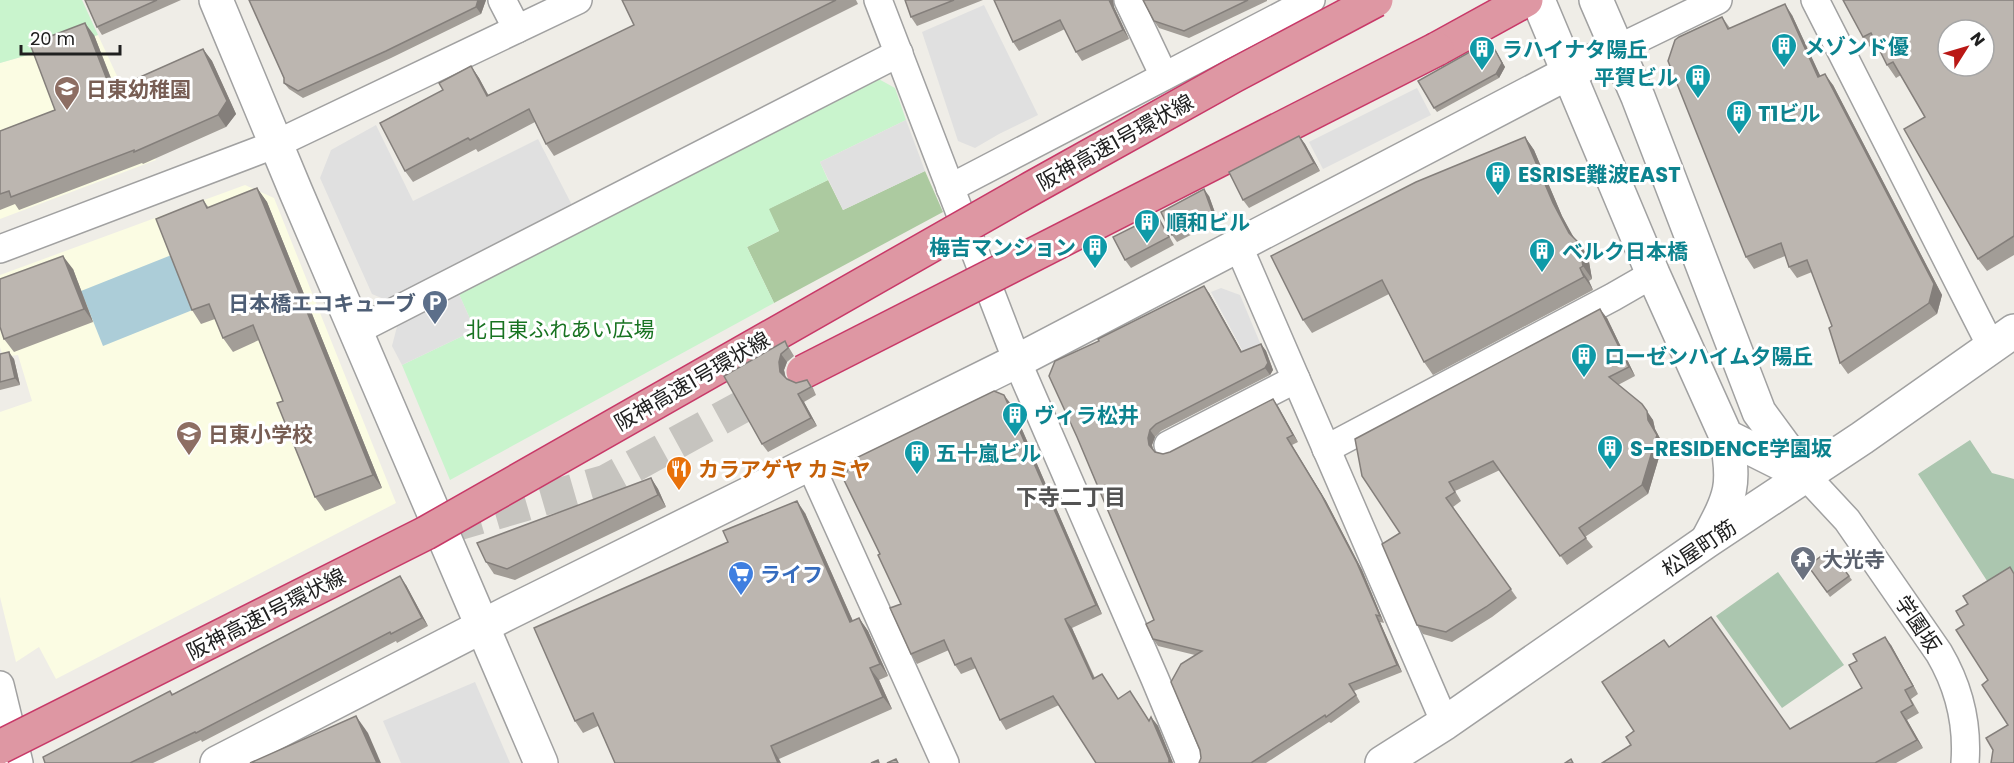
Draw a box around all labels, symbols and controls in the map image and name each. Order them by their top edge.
scale bar [21,18,120,56]
north arrow [1936,18,1996,78]
text: 20 m [30,26,75,51]
text: N [1965,28,1990,51]
building icon: メゾンド優 [1769,31,1799,69]
place label: メゾンド優 [1804,32,1909,61]
building icon: ラハイナタ陽丘 [1467,34,1497,72]
place label: ラハイナタ陽丘 [1502,35,1648,64]
building icon: 平賀ビル [1683,62,1713,100]
place label: 平賀ビル [1594,63,1678,92]
school or university icon: 日東幼稚園 [52,74,82,112]
place label: 日東幼稚園 [86,75,191,104]
street label: 阪神高速1号環状線 [1032,87,1198,197]
building icon: T1ビル [1724,98,1754,136]
place label: T1ビル [1758,99,1820,128]
building icon: ESRISE難波EAST [1483,159,1513,197]
place label: ESRISE難波EAST [1518,160,1681,189]
building icon: 順和ビル [1132,207,1162,245]
place label: 順和ビル [1166,208,1250,237]
building icon: 梅吉マンション [1080,232,1110,270]
place label: 梅吉マンション [929,233,1076,262]
building icon: ベルク日本橋 [1527,236,1557,274]
place label: ベルク日本橋 [1562,237,1688,266]
parking icon: 日本橋エコキューブ [420,288,450,326]
place label: 日本橋エコキューブ [228,289,416,318]
park label: 北日東ふれあい広場 [466,315,655,344]
street label: 阪神高速1号環状線 [609,325,775,437]
building icon: ローゼンハイム夕陽丘 [1569,341,1599,379]
place label: ローゼンハイム夕陽丘 [1604,342,1813,371]
building icon: ヴィラ松井 [1000,400,1030,438]
place label: ヴィラ松井 [1034,401,1139,430]
school or university icon: 日東小学校 [174,419,204,457]
place label: 日東小学校 [208,420,313,449]
building icon: S-RESIDENCE学園坂 [1595,433,1625,471]
place label: S-RESIDENCE学園坂 [1630,434,1832,463]
building icon: 五十嵐ビル [902,438,932,476]
place label: 五十嵐ビル [936,439,1041,468]
restaurant icon: カラアゲヤ カミヤ [664,454,694,492]
place label: カラアゲヤ カミヤ [698,455,870,484]
district label: 下寺二丁目 [1016,482,1126,513]
street label: 松屋町筋 [1656,512,1742,584]
temple icon: 大光寺 [1788,544,1818,582]
place label: 大光寺 [1822,545,1885,574]
supermarket icon: ライフ [726,559,756,597]
place label: ライフ [760,560,823,589]
street label: 阪神高速1号環状線 [182,561,350,667]
street label: 学園坂 [1888,590,1948,658]

